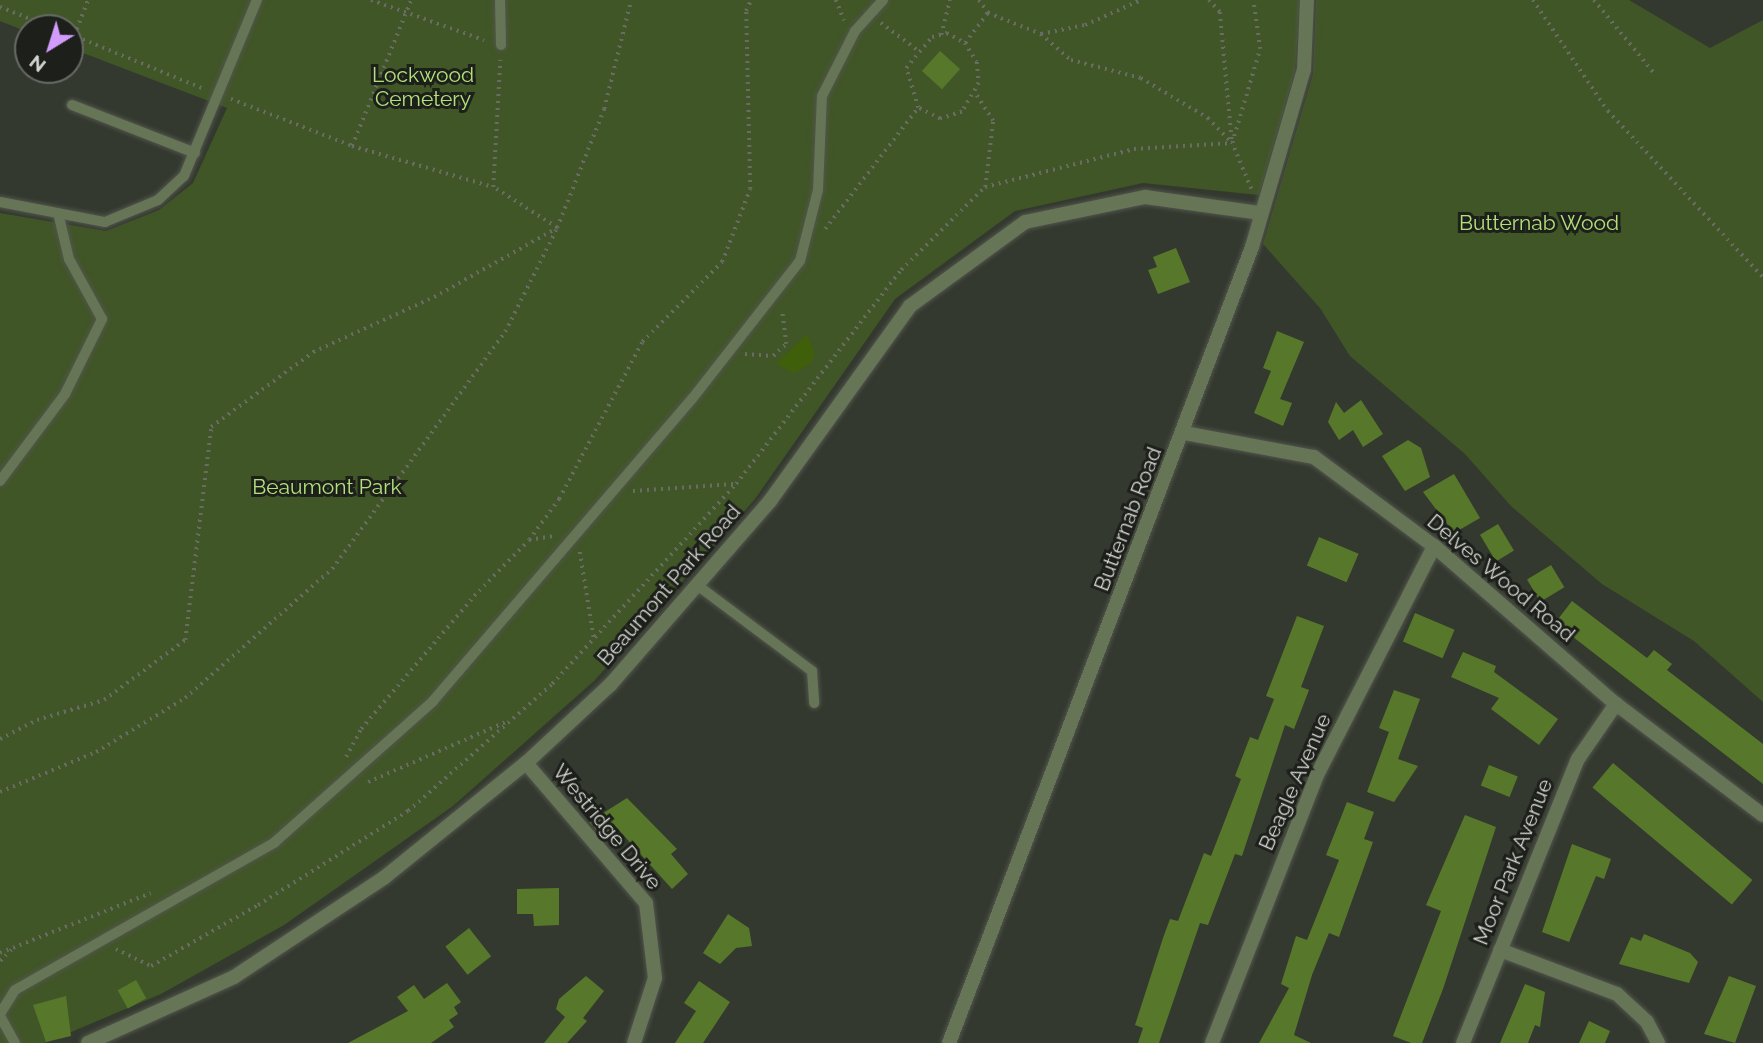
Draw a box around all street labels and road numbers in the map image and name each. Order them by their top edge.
street label: Butternab Road [1089,443,1167,595]
street label: Beaumont Park Road [592,499,746,671]
street label: Delves Wood Road [1422,509,1580,647]
street label: Beagle Avenue [1253,709,1337,855]
street label: Westridge Drive [547,759,667,895]
street label: Moor Park Avenue [1468,775,1558,949]

